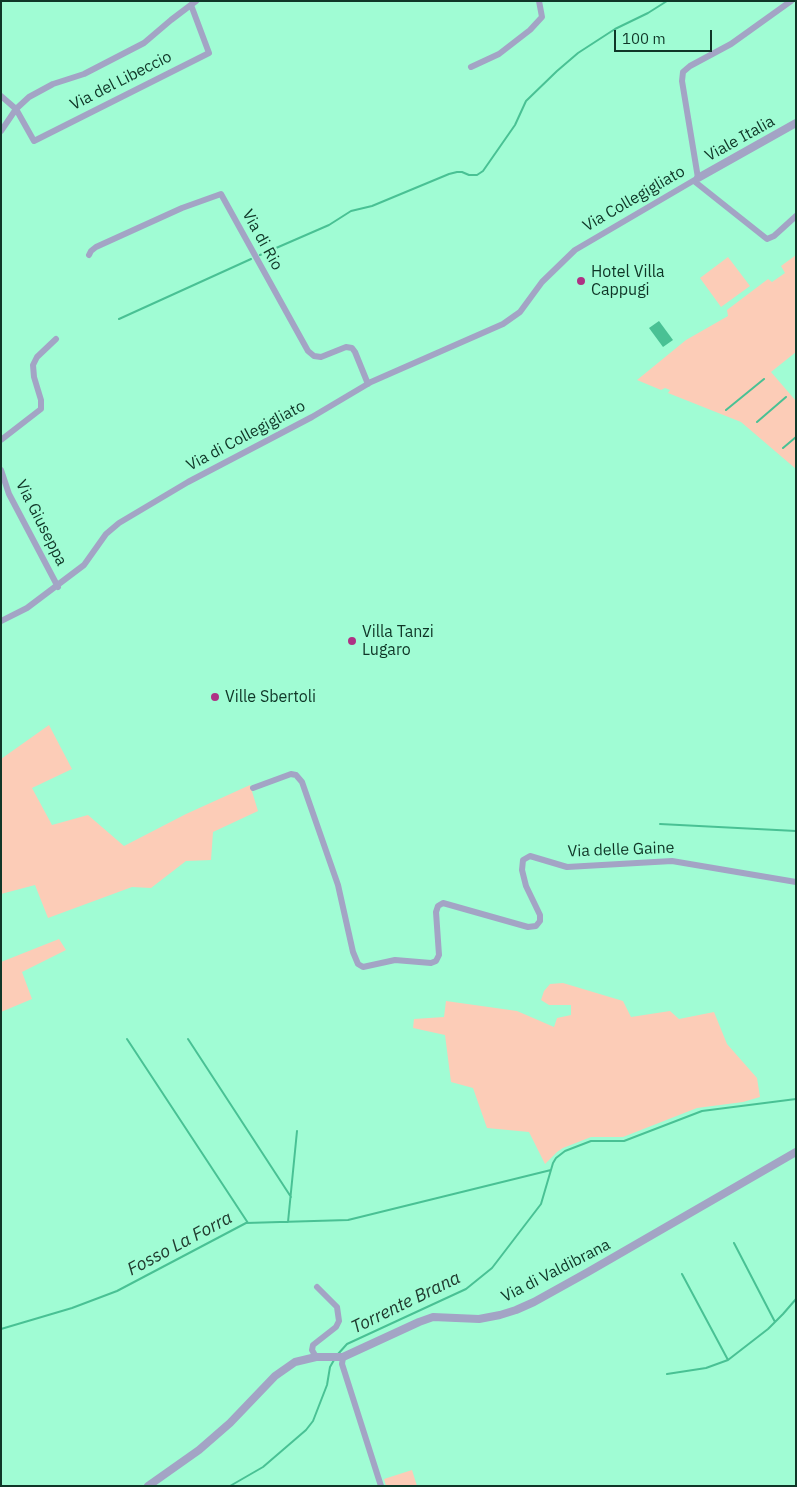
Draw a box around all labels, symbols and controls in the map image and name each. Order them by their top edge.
scale bar [617,20,714,52]
text: 100 m [622,29,666,48]
street label: Via del Libeccio [67,47,175,115]
street label: Viale Italia [702,112,778,166]
street label: Via Collegigliato [580,162,688,236]
street label: Via di Rio [238,206,286,274]
place label: Hotel Villa Cappugi [591,262,665,300]
marker: Hotel Villa Cappugi [575,275,587,287]
street label: Via di Collegigliato [183,397,309,475]
street label: Via Giuseppa [11,477,71,569]
place label: Villa Tanzi Lugaro [362,622,434,660]
marker: Villa Tanzi Lugaro [346,635,358,647]
place label: Ville Sbertoli [225,687,316,707]
marker: Ville Sbertoli [209,691,221,703]
street label: Via delle Gaine [567,839,675,861]
water label: Fosso La Forra [124,1207,236,1281]
street label: Via di Valdibrana [498,1235,614,1307]
water label: Torrente Brana [348,1267,464,1339]

